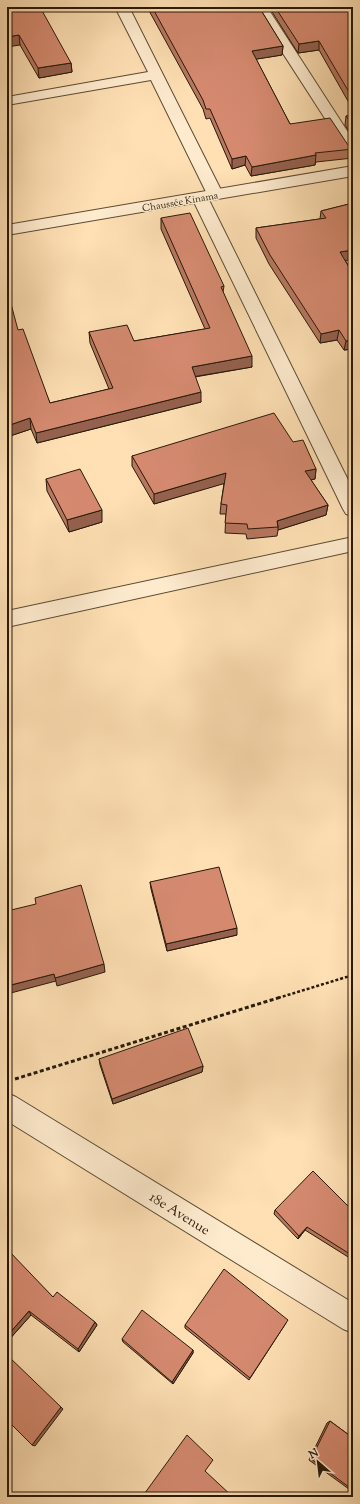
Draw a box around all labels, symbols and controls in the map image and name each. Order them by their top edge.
street label: Chaussée Kinama [141,188,220,217]
street label: 18e Avenue [145,1188,213,1241]
north arrow [298,1442,338,1482]
text: N [305,1445,322,1464]

